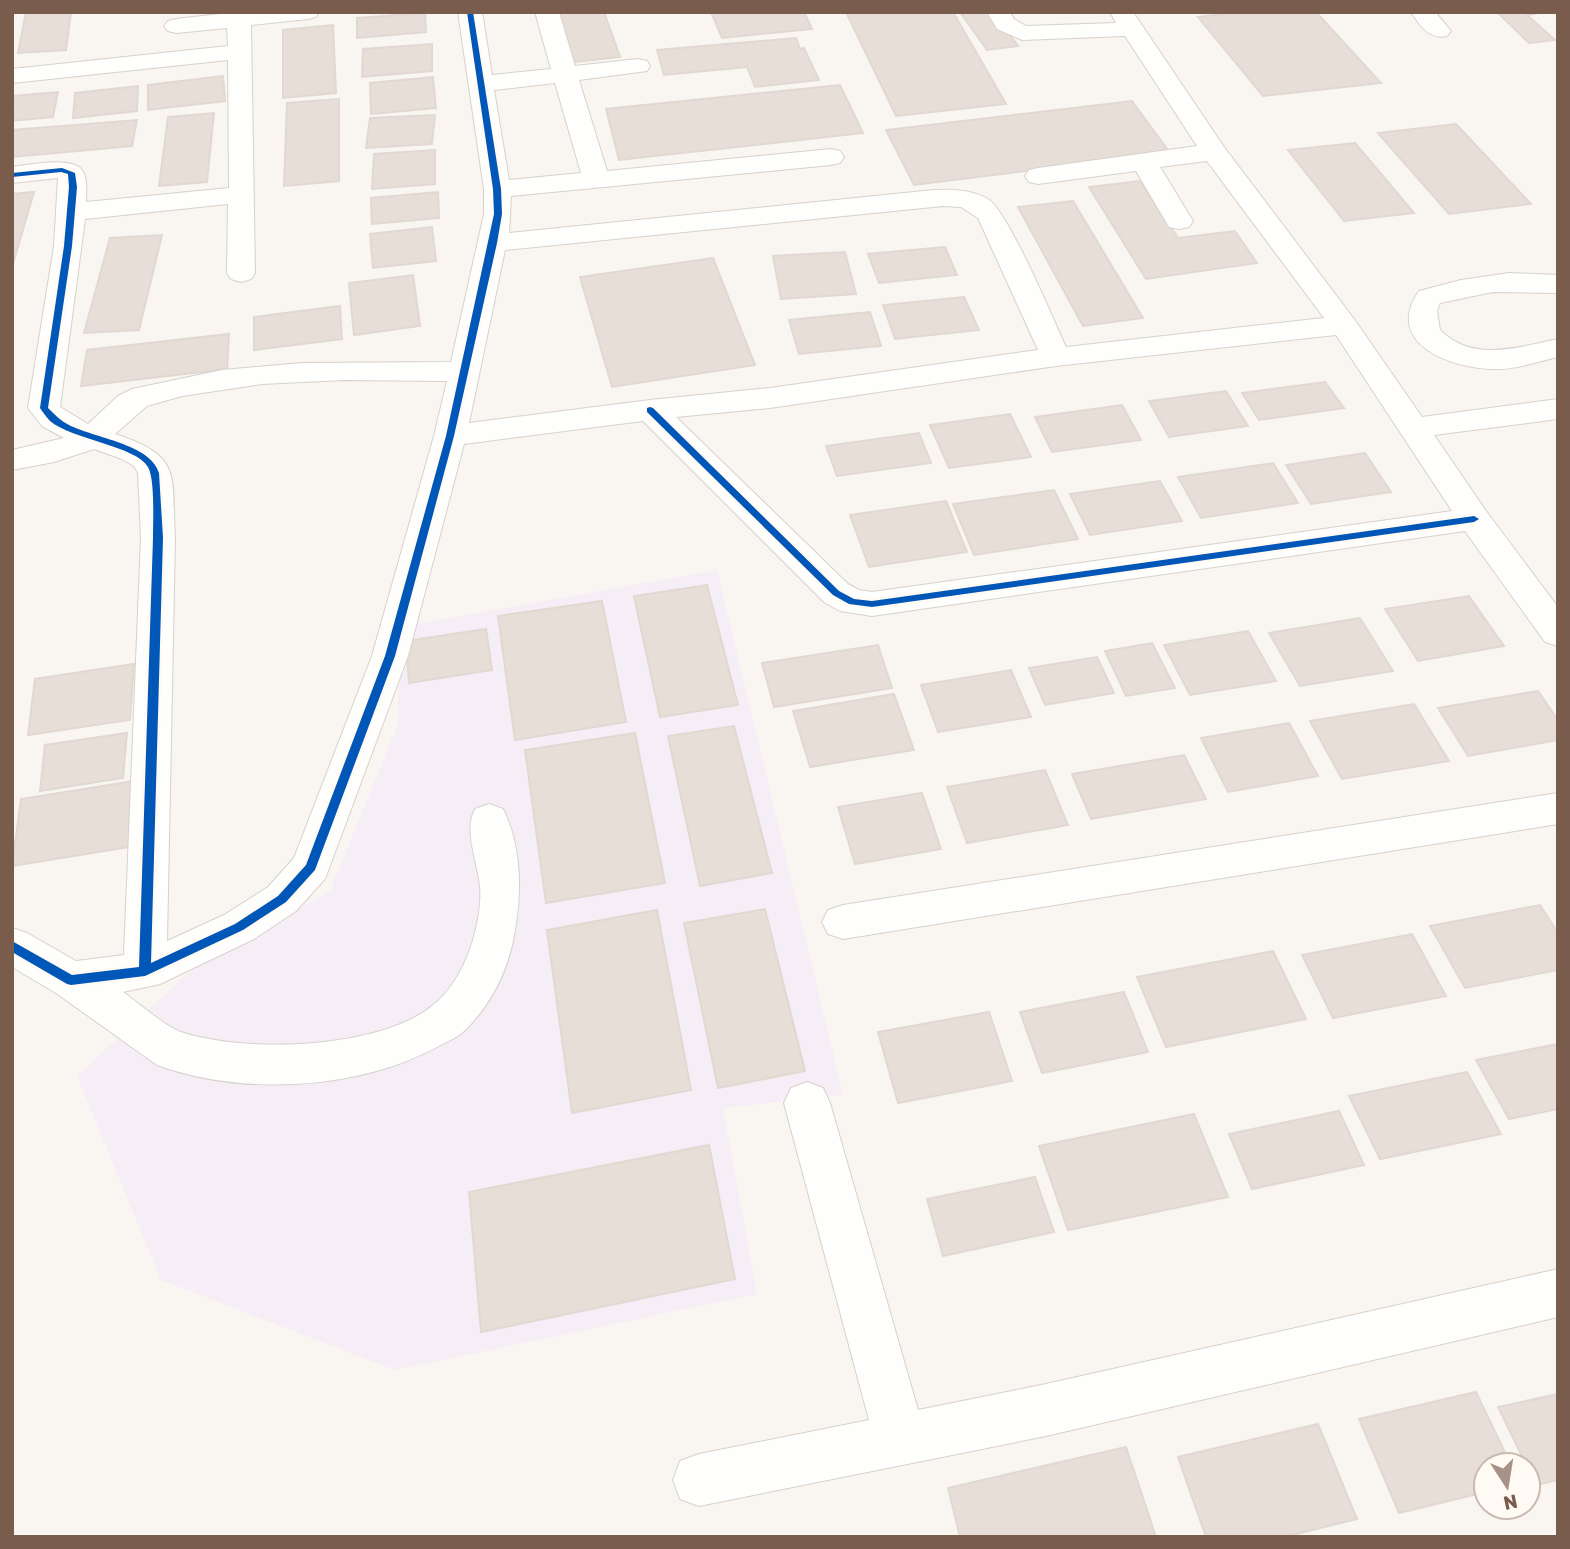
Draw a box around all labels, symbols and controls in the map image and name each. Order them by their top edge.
north arrow [1472,1451,1542,1521]
text: N [1501,1489,1520,1515]

